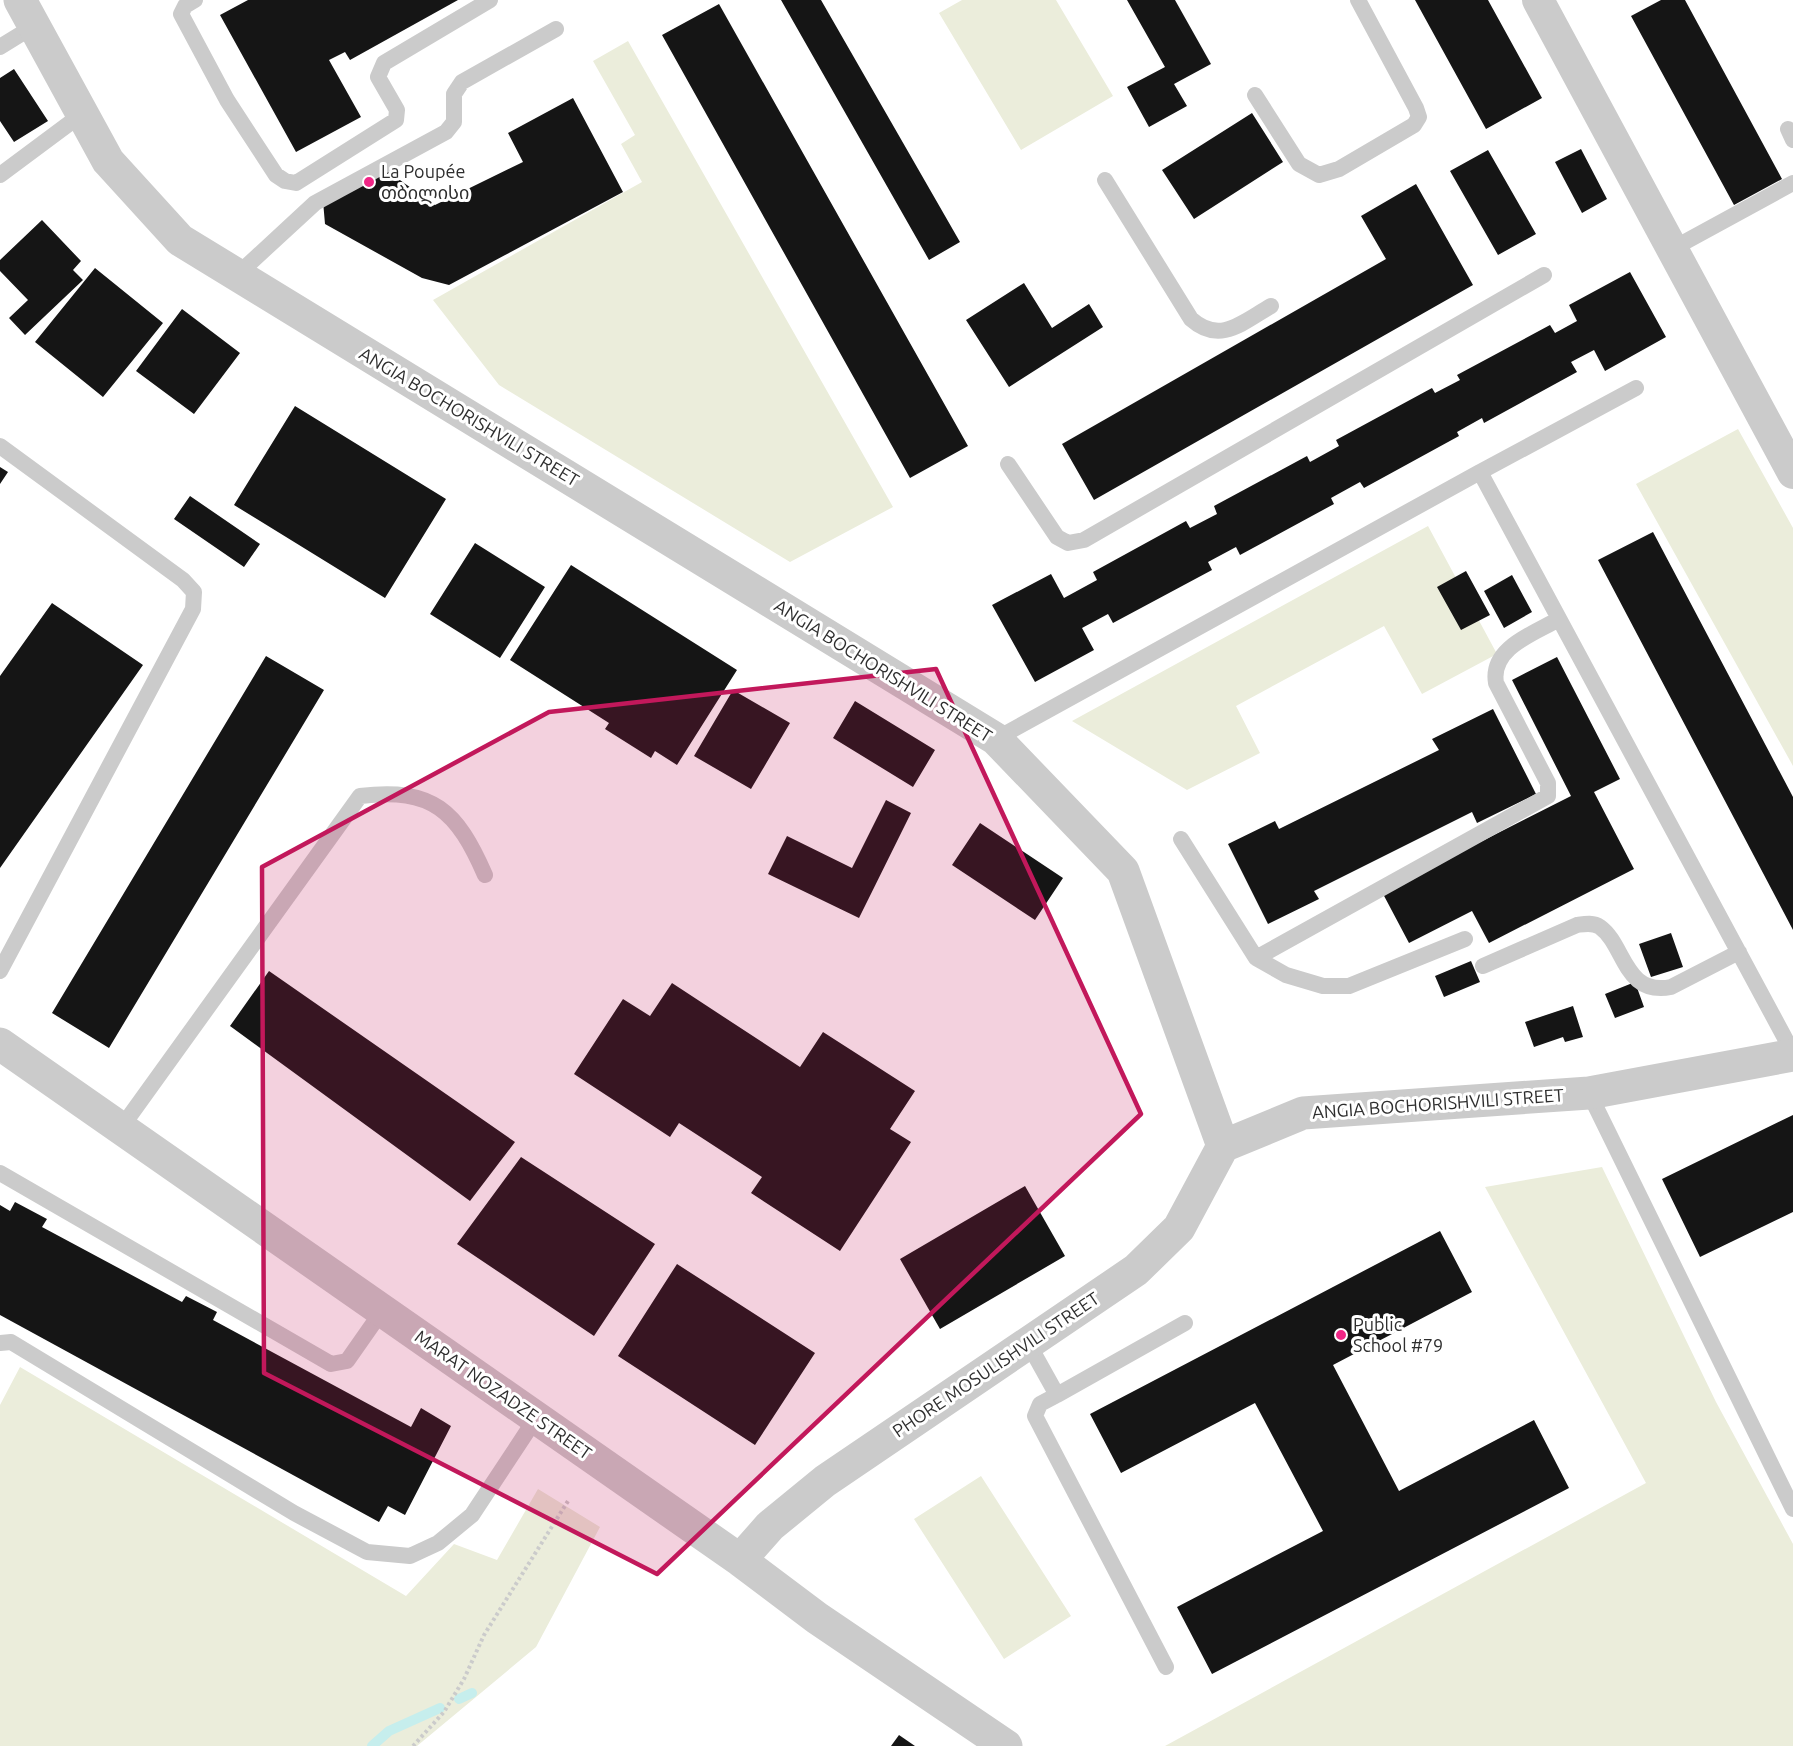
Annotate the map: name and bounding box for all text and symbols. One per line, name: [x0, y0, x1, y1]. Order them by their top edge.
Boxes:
place label: La Poupée თბილისი: [381, 161, 469, 204]
marker: La Poupée თბილისი: [362, 175, 376, 189]
street label: ANGIA BOCHORISHVILI STREET: [356, 343, 583, 490]
street label: ANGIA BOCHORISHVILI STREET: [771, 595, 996, 746]
street label: ANGIA BOCHORISHVILI STREET: [1311, 1084, 1565, 1122]
street label: PHORE MOSULISHVILI STREET: [888, 1287, 1102, 1441]
place label: Public School #79: [1353, 1314, 1443, 1355]
street label: MARAT NOZADZE STREET: [411, 1326, 596, 1463]
marker: Public School #79: [1334, 1328, 1348, 1342]

